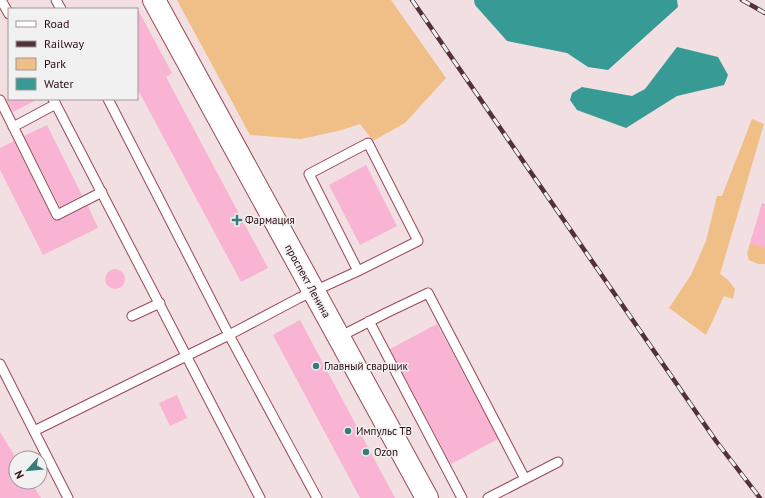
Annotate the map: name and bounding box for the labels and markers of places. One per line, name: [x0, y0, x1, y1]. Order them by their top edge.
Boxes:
place label: Фармация: [245, 213, 295, 227]
marker: Фармация: [232, 215, 242, 225]
place label: Главный сварщик: [324, 359, 408, 373]
marker: Главный сварщик: [311, 361, 321, 371]
place label: Импульс ТВ: [356, 424, 412, 438]
marker: Импульс ТВ: [343, 426, 353, 436]
place label: Ozon: [374, 445, 398, 459]
marker: Ozon: [361, 447, 371, 457]

